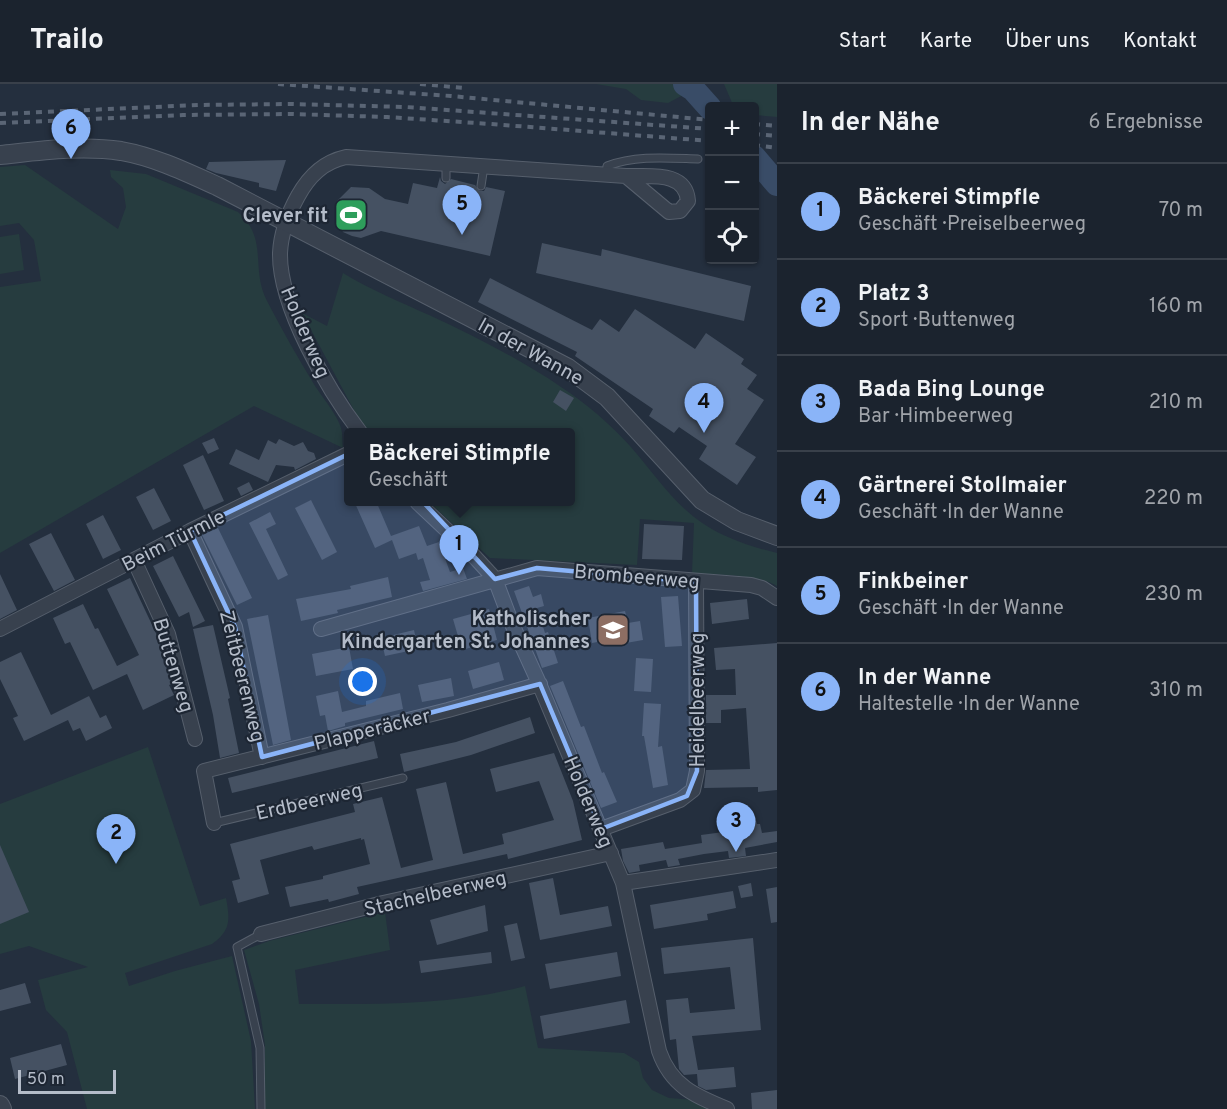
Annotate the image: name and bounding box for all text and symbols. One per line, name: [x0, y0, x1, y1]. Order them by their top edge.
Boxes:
text: Trailo: [30, 23, 104, 59]
text: Start: [839, 28, 887, 55]
text: Karte: [920, 28, 972, 55]
text: Über uns: [1005, 28, 1090, 55]
text: Kontakt: [1123, 28, 1197, 55]
map controls: [705, 102, 759, 264]
button: +: [705, 102, 759, 156]
text: In der Nähe: [801, 107, 940, 140]
pin: 6: [52, 110, 90, 159]
text: 6 Ergebnisse: [1088, 110, 1203, 136]
button: −: [705, 156, 759, 210]
text: Bäckerei Stimpfle: [858, 185, 1040, 212]
pin: 5: [442, 186, 482, 235]
sports icon: Clever fit: [333, 197, 369, 233]
text: 1: [817, 198, 825, 224]
text: 70 m: [1159, 198, 1203, 224]
place label: Clever fit: [242, 204, 328, 230]
button: locate: [705, 210, 759, 264]
text: Geschäft · Preiselbeerweg: [858, 212, 1086, 238]
text: Platz 3: [858, 281, 929, 308]
street label: Holderweg: [273, 283, 335, 382]
text: 2: [814, 294, 827, 320]
text: 160 m: [1149, 294, 1203, 320]
text: Sport · Buttenweg: [858, 308, 1015, 334]
street label: In der Wanne: [473, 313, 587, 392]
text: Bada Bing Lounge: [858, 377, 1045, 404]
pin: 4: [684, 384, 724, 433]
text: 3: [815, 390, 827, 416]
text: 210 m: [1149, 390, 1203, 416]
text: Bar · Himbeerweg: [858, 404, 1013, 430]
popup: [344, 428, 575, 506]
text: Bäckerei Stimpfle: [368, 441, 551, 468]
text: Geschäft: [368, 468, 448, 494]
text: Gärtnerei Stollmaier: [858, 473, 1067, 500]
text: 4: [814, 486, 827, 512]
text: 220 m: [1144, 486, 1203, 512]
text: Geschäft · In der Wanne: [858, 500, 1064, 526]
street label: Beim Türmle: [118, 505, 230, 579]
pin: 1: [440, 526, 478, 575]
street label: Brombeerweg: [573, 560, 701, 596]
text: Finkbeiner: [858, 569, 968, 596]
text: 5: [814, 582, 827, 608]
text: 230 m: [1144, 582, 1203, 608]
text: Geschäft · In der Wanne: [858, 596, 1064, 622]
place label: Katholischer Kindergarten St. Johannes: [341, 607, 591, 656]
street label: Zeitbeerenweg: [212, 608, 270, 745]
school or university icon: Katholischer Kindergarten St. Johannes: [595, 612, 631, 648]
street label: Buttenweg: [145, 615, 199, 716]
street label: Heidelbeerweg: [686, 632, 712, 768]
text: In der Wanne: [858, 665, 991, 692]
your location: [348, 667, 377, 696]
text: 6: [814, 678, 827, 704]
text: 310 m: [1149, 678, 1203, 704]
text: Haltestelle · In der Wanne: [858, 692, 1080, 718]
street label: Plapperäcker: [312, 704, 434, 758]
street label: Holderweg: [556, 753, 618, 852]
street label: Erdbeerweg: [254, 778, 365, 828]
pin: 3: [716, 802, 756, 852]
pin: 2: [96, 814, 136, 864]
street label: Stachelbeerweg: [362, 866, 509, 924]
scale bar: [18, 1067, 116, 1094]
text: 50 m: [27, 1070, 65, 1090]

